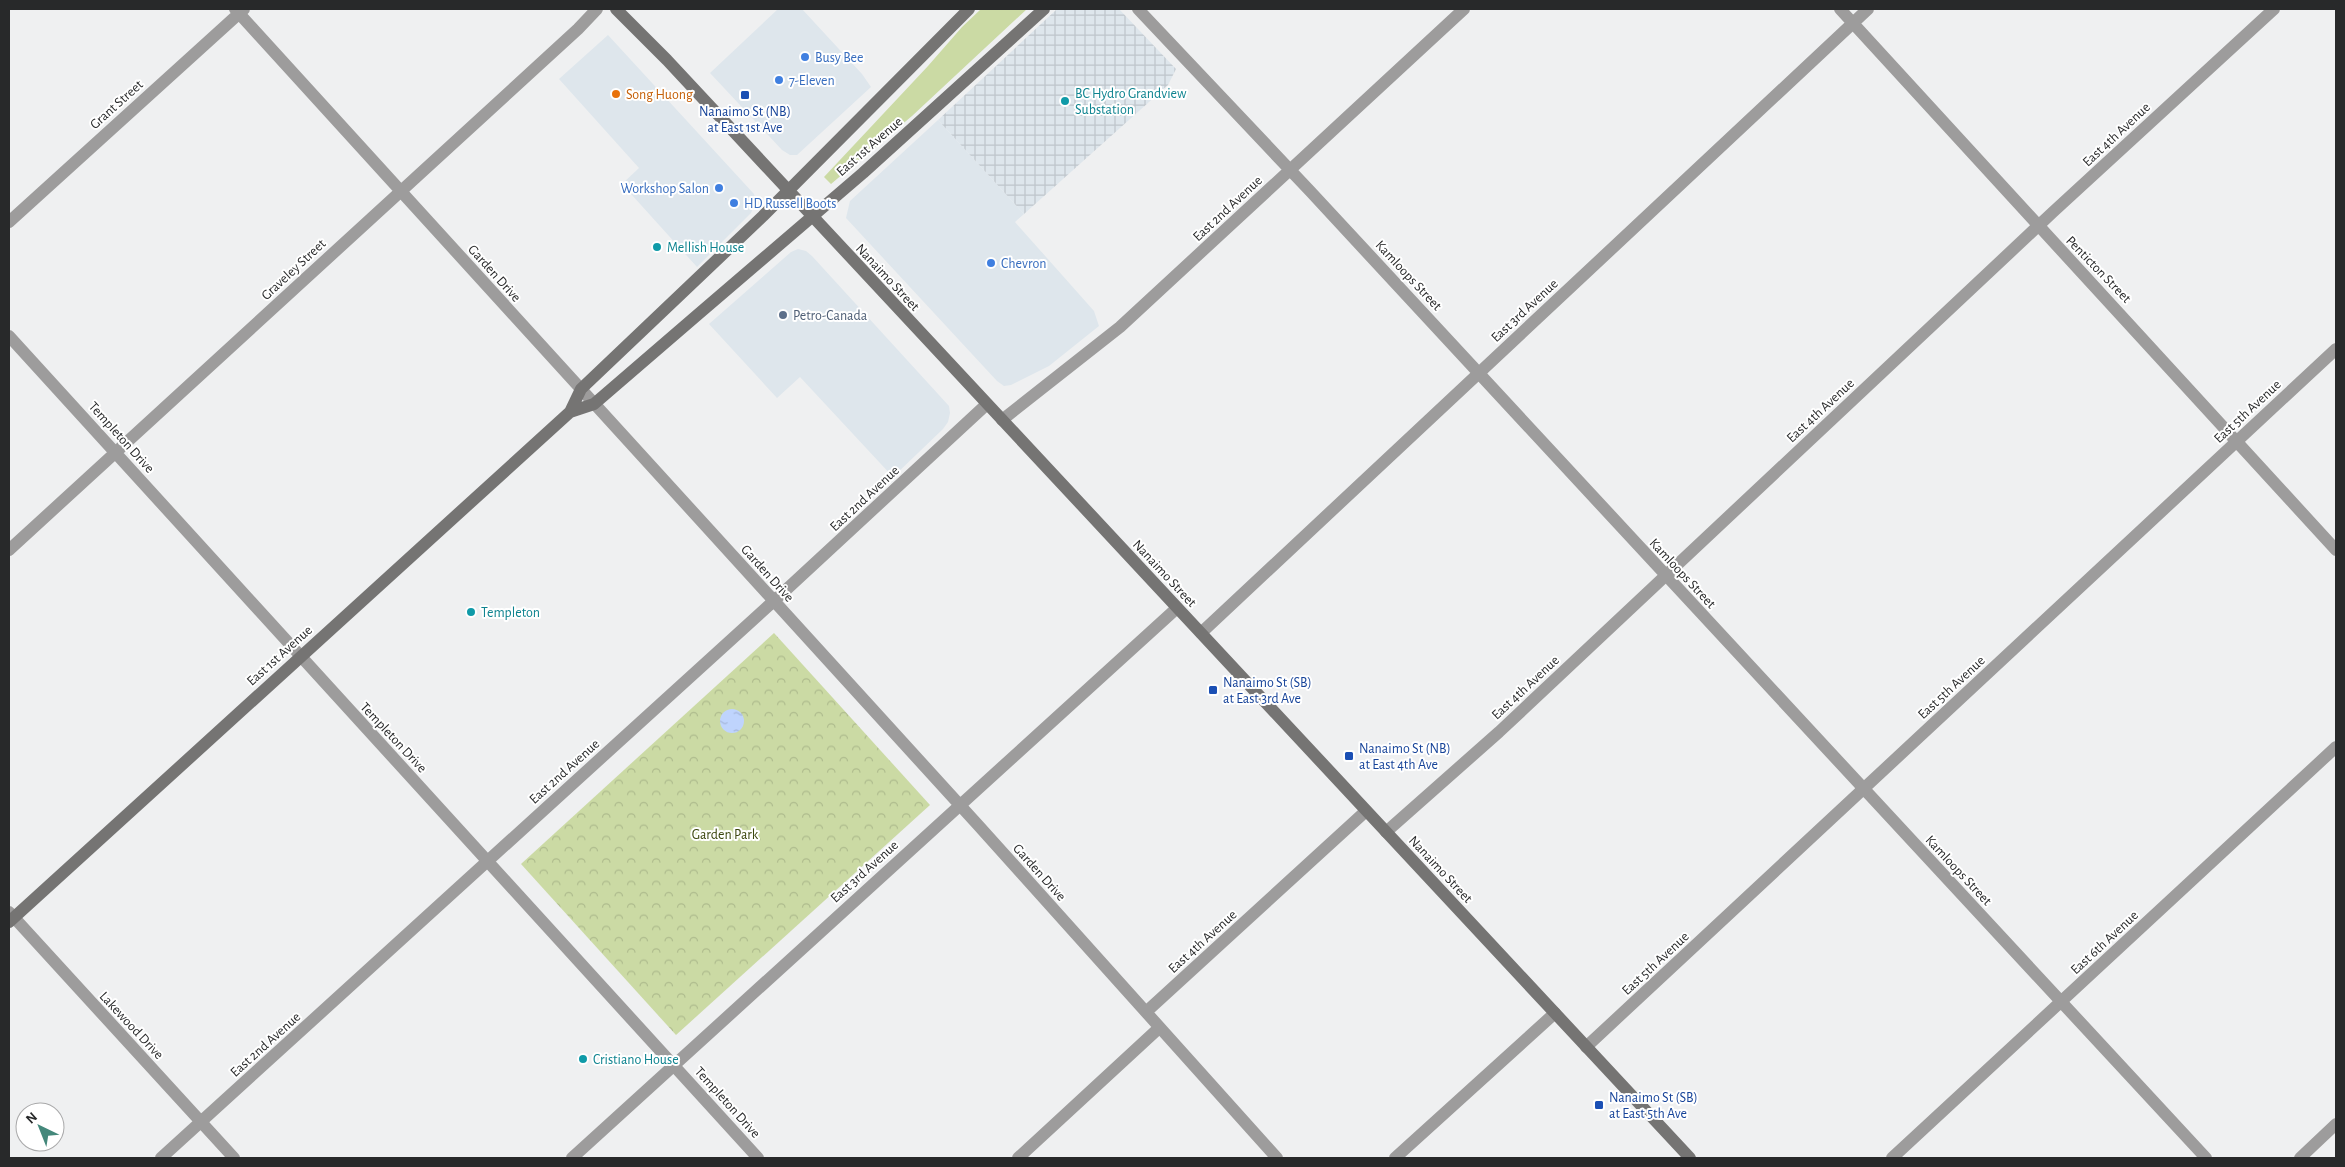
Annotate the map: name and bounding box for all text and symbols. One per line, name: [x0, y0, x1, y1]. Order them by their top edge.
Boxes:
marker: Busy Bee: [799, 51, 811, 63]
place label: Busy Bee: [815, 51, 863, 65]
marker: 7-Eleven: [773, 74, 785, 86]
place label: 7-Eleven: [789, 74, 835, 88]
street label: Grant Street: [88, 77, 146, 132]
place label: BC Hydro Grandview Substation: [1075, 87, 1187, 117]
marker: Song Huong: [610, 88, 622, 100]
place label: Song Huong: [626, 88, 693, 102]
marker: Nanaimo St (NB) at East 1st Ave: [739, 89, 751, 101]
marker: BC Hydro Grandview Substation: [1059, 95, 1071, 107]
street label: East 4th Avenue: [2080, 100, 2153, 169]
place label: Nanaimo St (NB) at East 1st Ave: [699, 105, 791, 135]
street label: East 1st Avenue: [834, 114, 905, 179]
street label: East 2nd Avenue: [1190, 173, 1265, 244]
place label: Workshop Salon: [620, 182, 709, 196]
marker: Workshop Salon: [713, 182, 725, 194]
marker: HD Russell Boots: [728, 197, 740, 209]
place label: HD Russell Boots: [744, 197, 836, 211]
street label: Penticton Street: [2063, 234, 2134, 306]
street label: Graveley Street: [259, 236, 329, 303]
street label: Kamloops Street: [1373, 238, 1444, 314]
marker: Mellish House: [651, 241, 663, 253]
place label: Mellish House: [667, 241, 744, 255]
street label: Nanaimo Street: [853, 241, 922, 314]
street label: Garden Drive: [465, 242, 523, 305]
marker: Chevron: [985, 257, 997, 269]
place label: Chevron: [1001, 257, 1046, 271]
street label: East 3rd Avenue: [1489, 276, 1561, 345]
marker: Petro-Canada: [777, 309, 789, 321]
place label: Petro-Canada: [793, 309, 868, 323]
street label: East 4th Avenue: [1784, 376, 1857, 445]
street label: East 5th Avenue: [2212, 377, 2284, 446]
street label: Templeton Drive: [86, 399, 157, 476]
street label: East 2nd Avenue: [827, 463, 902, 534]
street label: Kamloops Street: [1647, 536, 1718, 612]
street label: Nanaimo Street: [1130, 537, 1199, 610]
street label: Garden Drive: [738, 542, 796, 605]
marker: Templeton: [465, 606, 477, 618]
place label: Templeton: [481, 606, 540, 620]
street label: East 1st Avenue: [244, 623, 315, 689]
street label: East 4th Avenue: [1489, 653, 1562, 722]
street label: East 5th Avenue: [1916, 653, 1988, 722]
place label: Nanaimo St (SB) at East 3rd Ave: [1223, 676, 1312, 706]
marker: Nanaimo St (SB) at East 3rd Ave: [1207, 684, 1219, 696]
street label: Templeton Drive: [357, 700, 429, 775]
street label: East 2nd Avenue: [527, 737, 602, 807]
place label: Nanaimo St (NB) at East 4th Ave: [1359, 742, 1451, 772]
marker: Nanaimo St (NB) at East 4th Ave: [1343, 750, 1355, 762]
park label: Garden Park: [692, 828, 759, 842]
street label: Nanaimo Street: [1406, 833, 1475, 906]
street label: Kamloops Street: [1923, 833, 1994, 909]
street label: East 3rd Avenue: [828, 838, 901, 906]
street label: Garden Drive: [1010, 841, 1068, 904]
street label: East 4th Avenue: [1166, 908, 1239, 976]
street label: East 6th Avenue: [2068, 908, 2141, 977]
street label: East 5th Avenue: [1620, 929, 1692, 998]
street label: Lakewood Drive: [97, 989, 166, 1062]
street label: East 2nd Avenue: [228, 1010, 303, 1080]
marker: Cristiano House: [577, 1053, 589, 1065]
place label: Cristiano House: [593, 1053, 679, 1067]
street label: Templeton Drive: [692, 1064, 763, 1141]
place label: Nanaimo St (SB) at East 5th Ave: [1609, 1091, 1698, 1121]
marker: Nanaimo St (SB) at East 5th Ave: [1593, 1099, 1605, 1111]
north arrow: [15, 1102, 65, 1152]
text: N: [23, 1110, 40, 1127]

